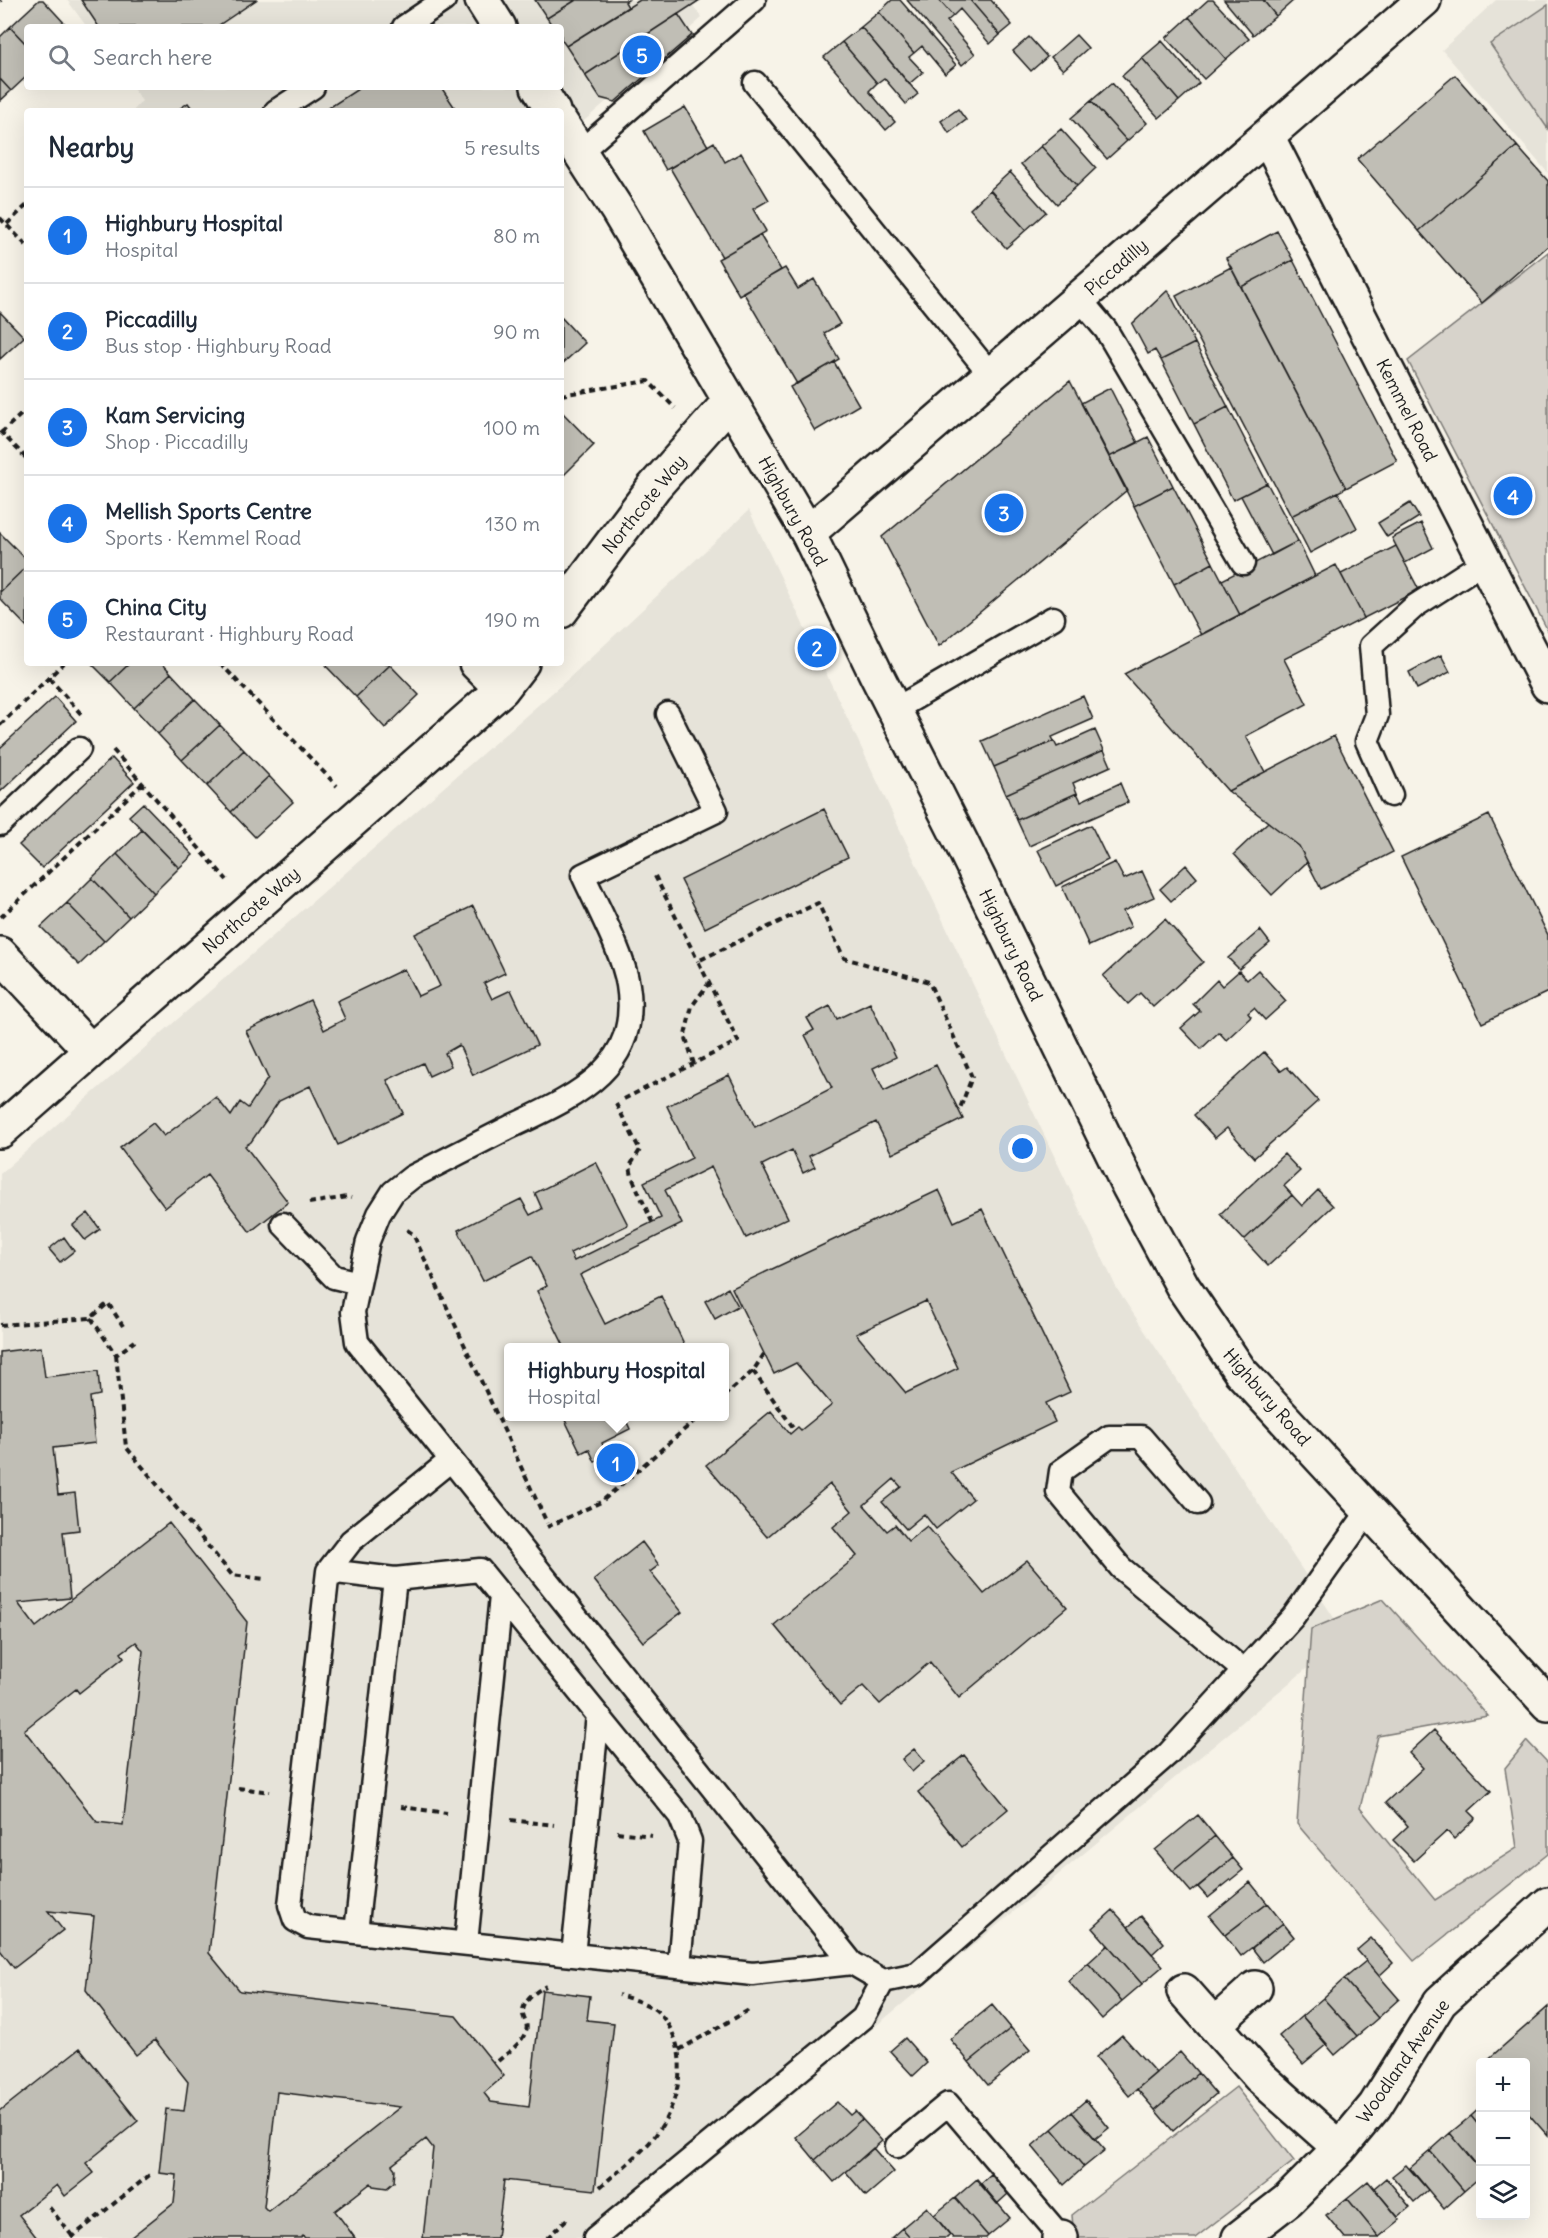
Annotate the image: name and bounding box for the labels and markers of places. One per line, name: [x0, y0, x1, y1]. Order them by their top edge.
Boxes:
pin: 5: [622, 32, 662, 78]
pin: 4: [1494, 474, 1532, 518]
pin: 3: [984, 490, 1024, 536]
pin: 2: [798, 626, 836, 670]
pin: 1: [596, 1440, 636, 1486]

